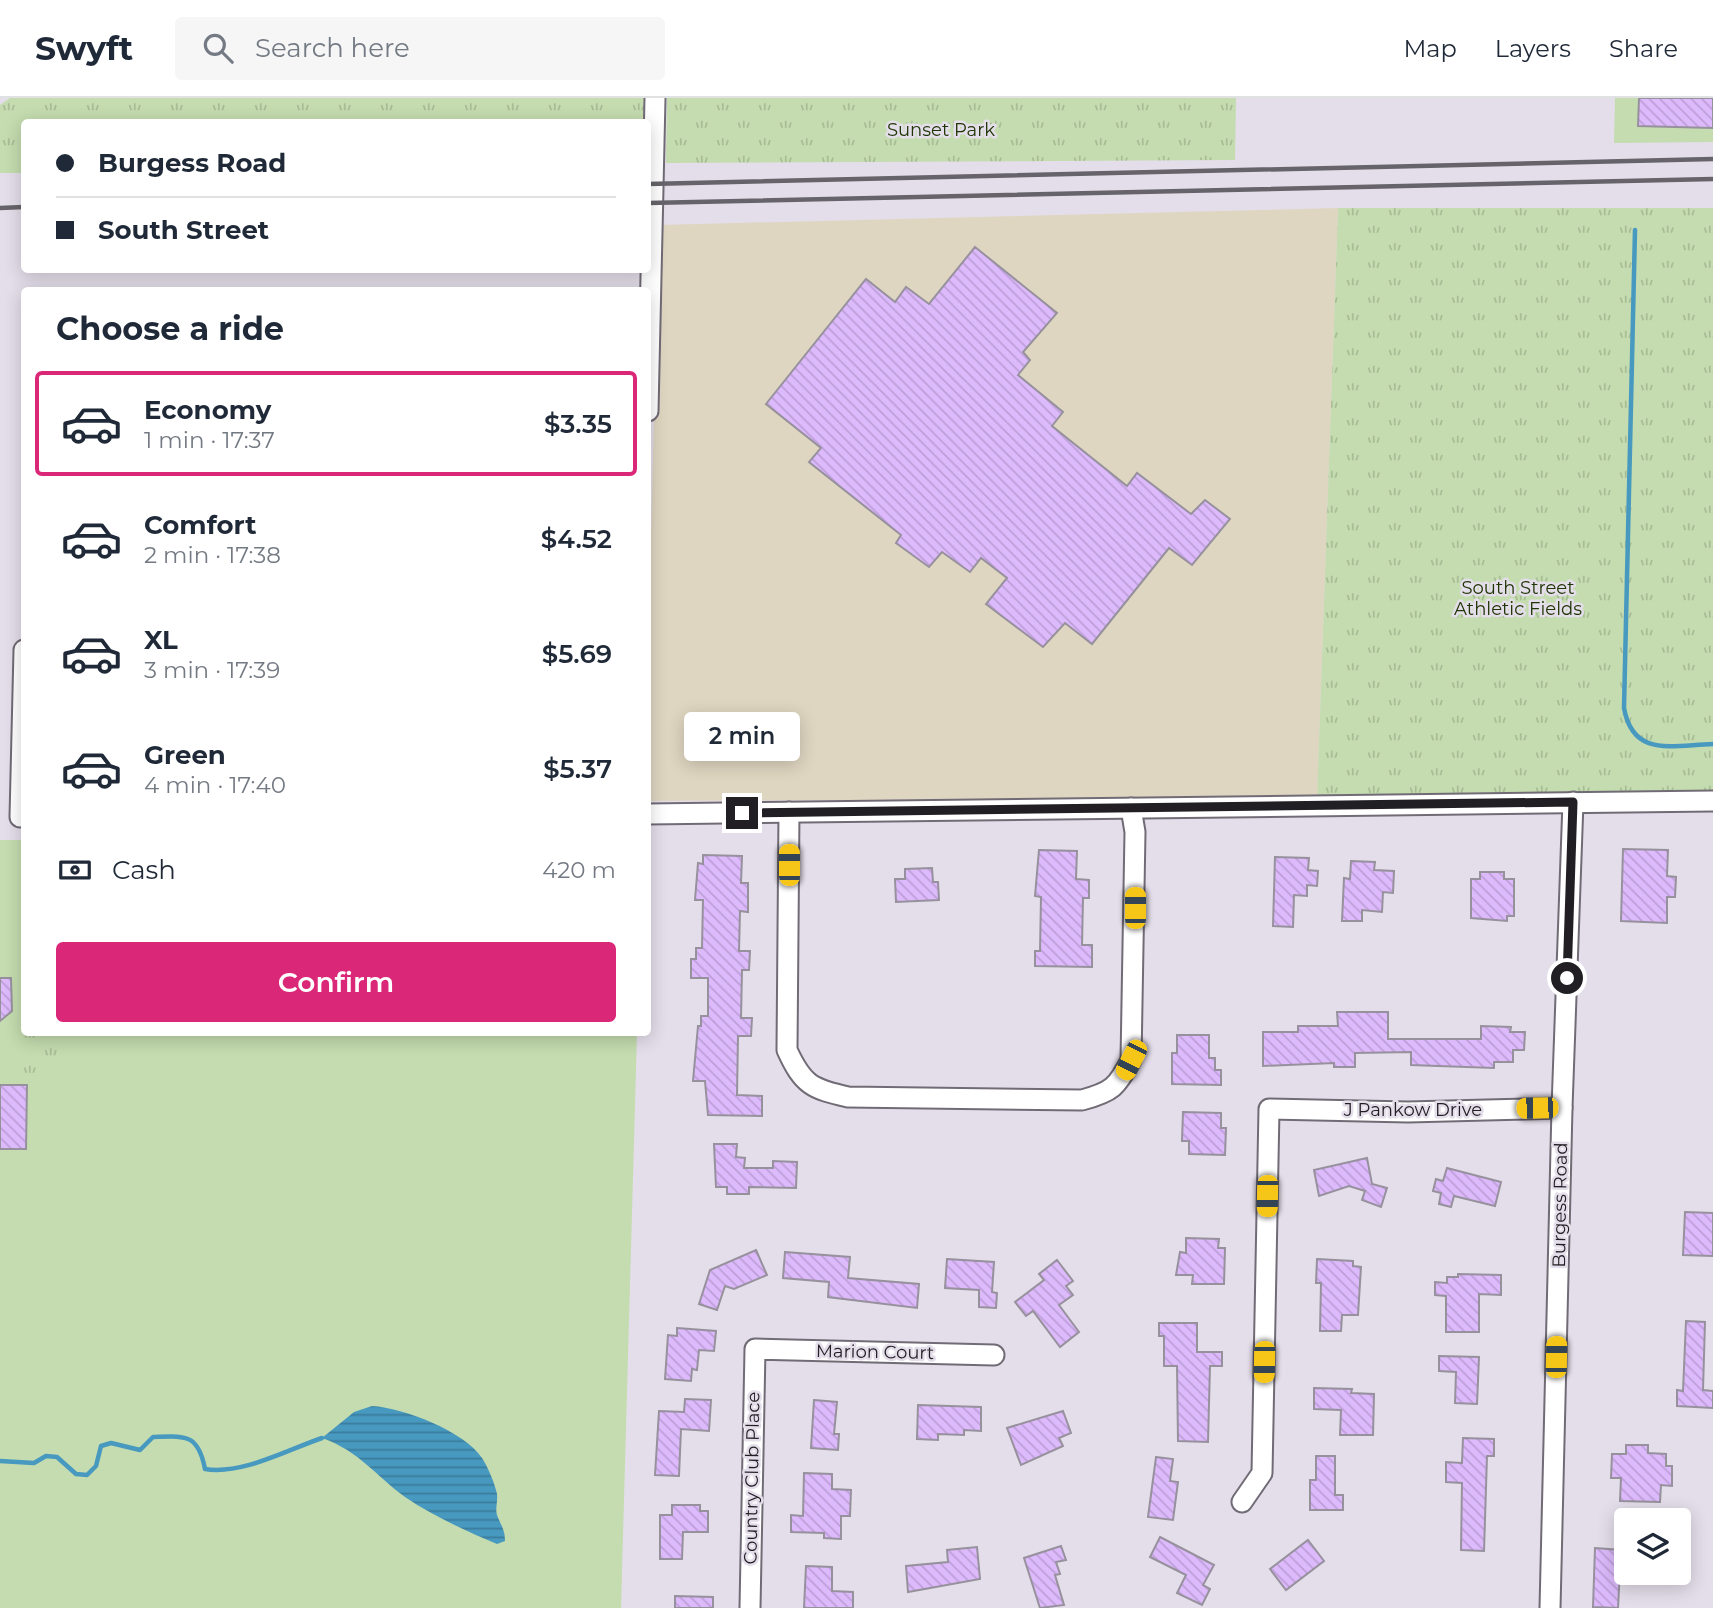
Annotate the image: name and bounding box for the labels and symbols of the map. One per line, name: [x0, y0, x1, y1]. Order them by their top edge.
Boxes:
park label: Sunset Park: [887, 119, 995, 141]
park label: South Street Athletic Fields: [1454, 577, 1582, 620]
callout: 2 min: [684, 712, 800, 760]
route end: [726, 797, 758, 829]
car: [779, 844, 800, 886]
car: [1125, 887, 1146, 929]
route start: [1551, 962, 1583, 994]
car: [1113, 1037, 1150, 1083]
car: [1516, 1097, 1559, 1119]
street label: J Pankow Drive: [1343, 1099, 1482, 1121]
street label: Burgess Road: [1548, 1142, 1572, 1268]
car: [1257, 1175, 1278, 1217]
car: [1546, 1336, 1567, 1378]
street label: Marion Court: [816, 1340, 934, 1364]
car: [1254, 1341, 1275, 1383]
street label: Country Club Place: [739, 1391, 765, 1564]

